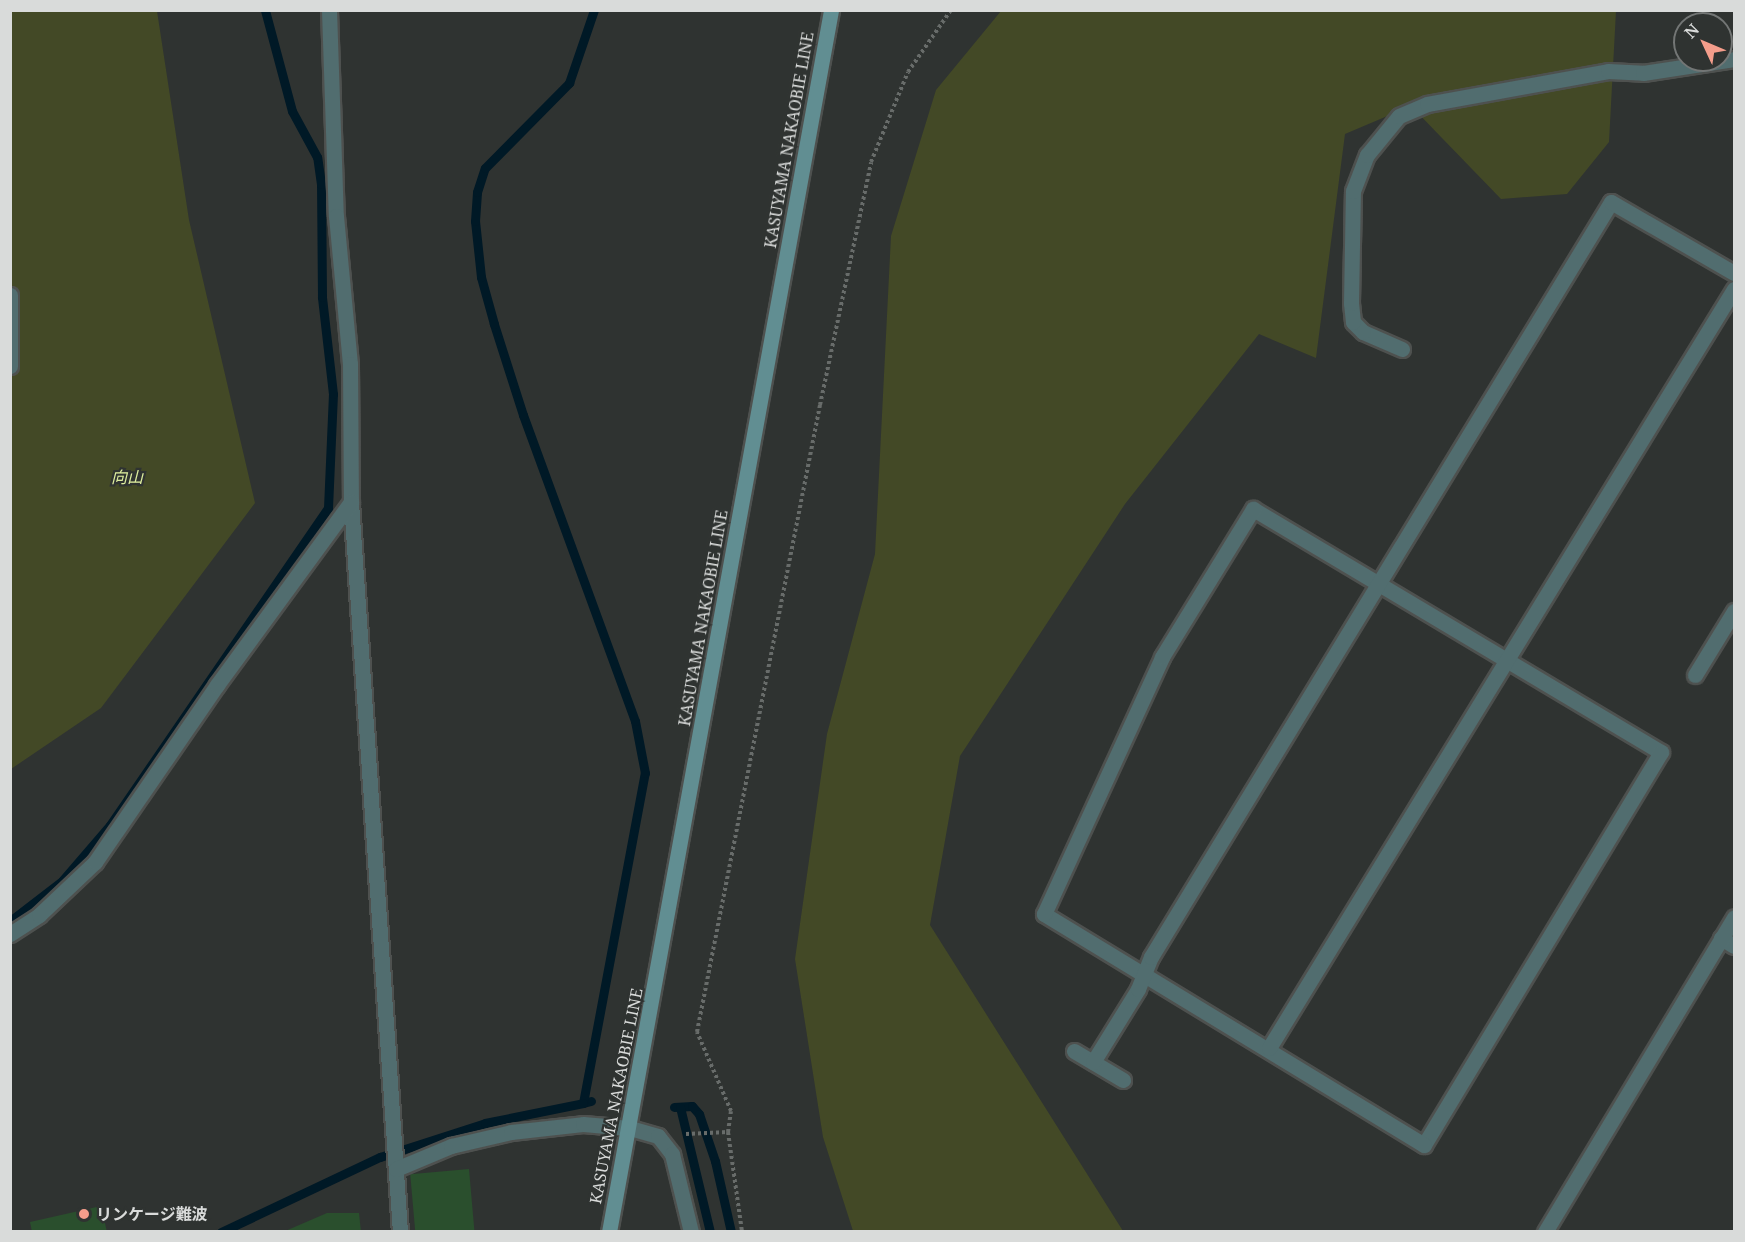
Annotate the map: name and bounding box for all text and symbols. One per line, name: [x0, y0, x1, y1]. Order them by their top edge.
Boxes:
north arrow: [1673, 12, 1733, 72]
text: N: [1679, 19, 1704, 43]
street label: KASUYAMA NAKAOBIE LINE: [761, 30, 817, 250]
park label: 向山: [111, 467, 143, 487]
street label: KASUYAMA NAKAOBIE LINE: [675, 508, 731, 728]
street label: KASUYAMA NAKAOBIE LINE: [586, 987, 646, 1205]
place label: リンケージ難波: [96, 1204, 208, 1224]
marker: リンケージ難波: [77, 1207, 91, 1221]

